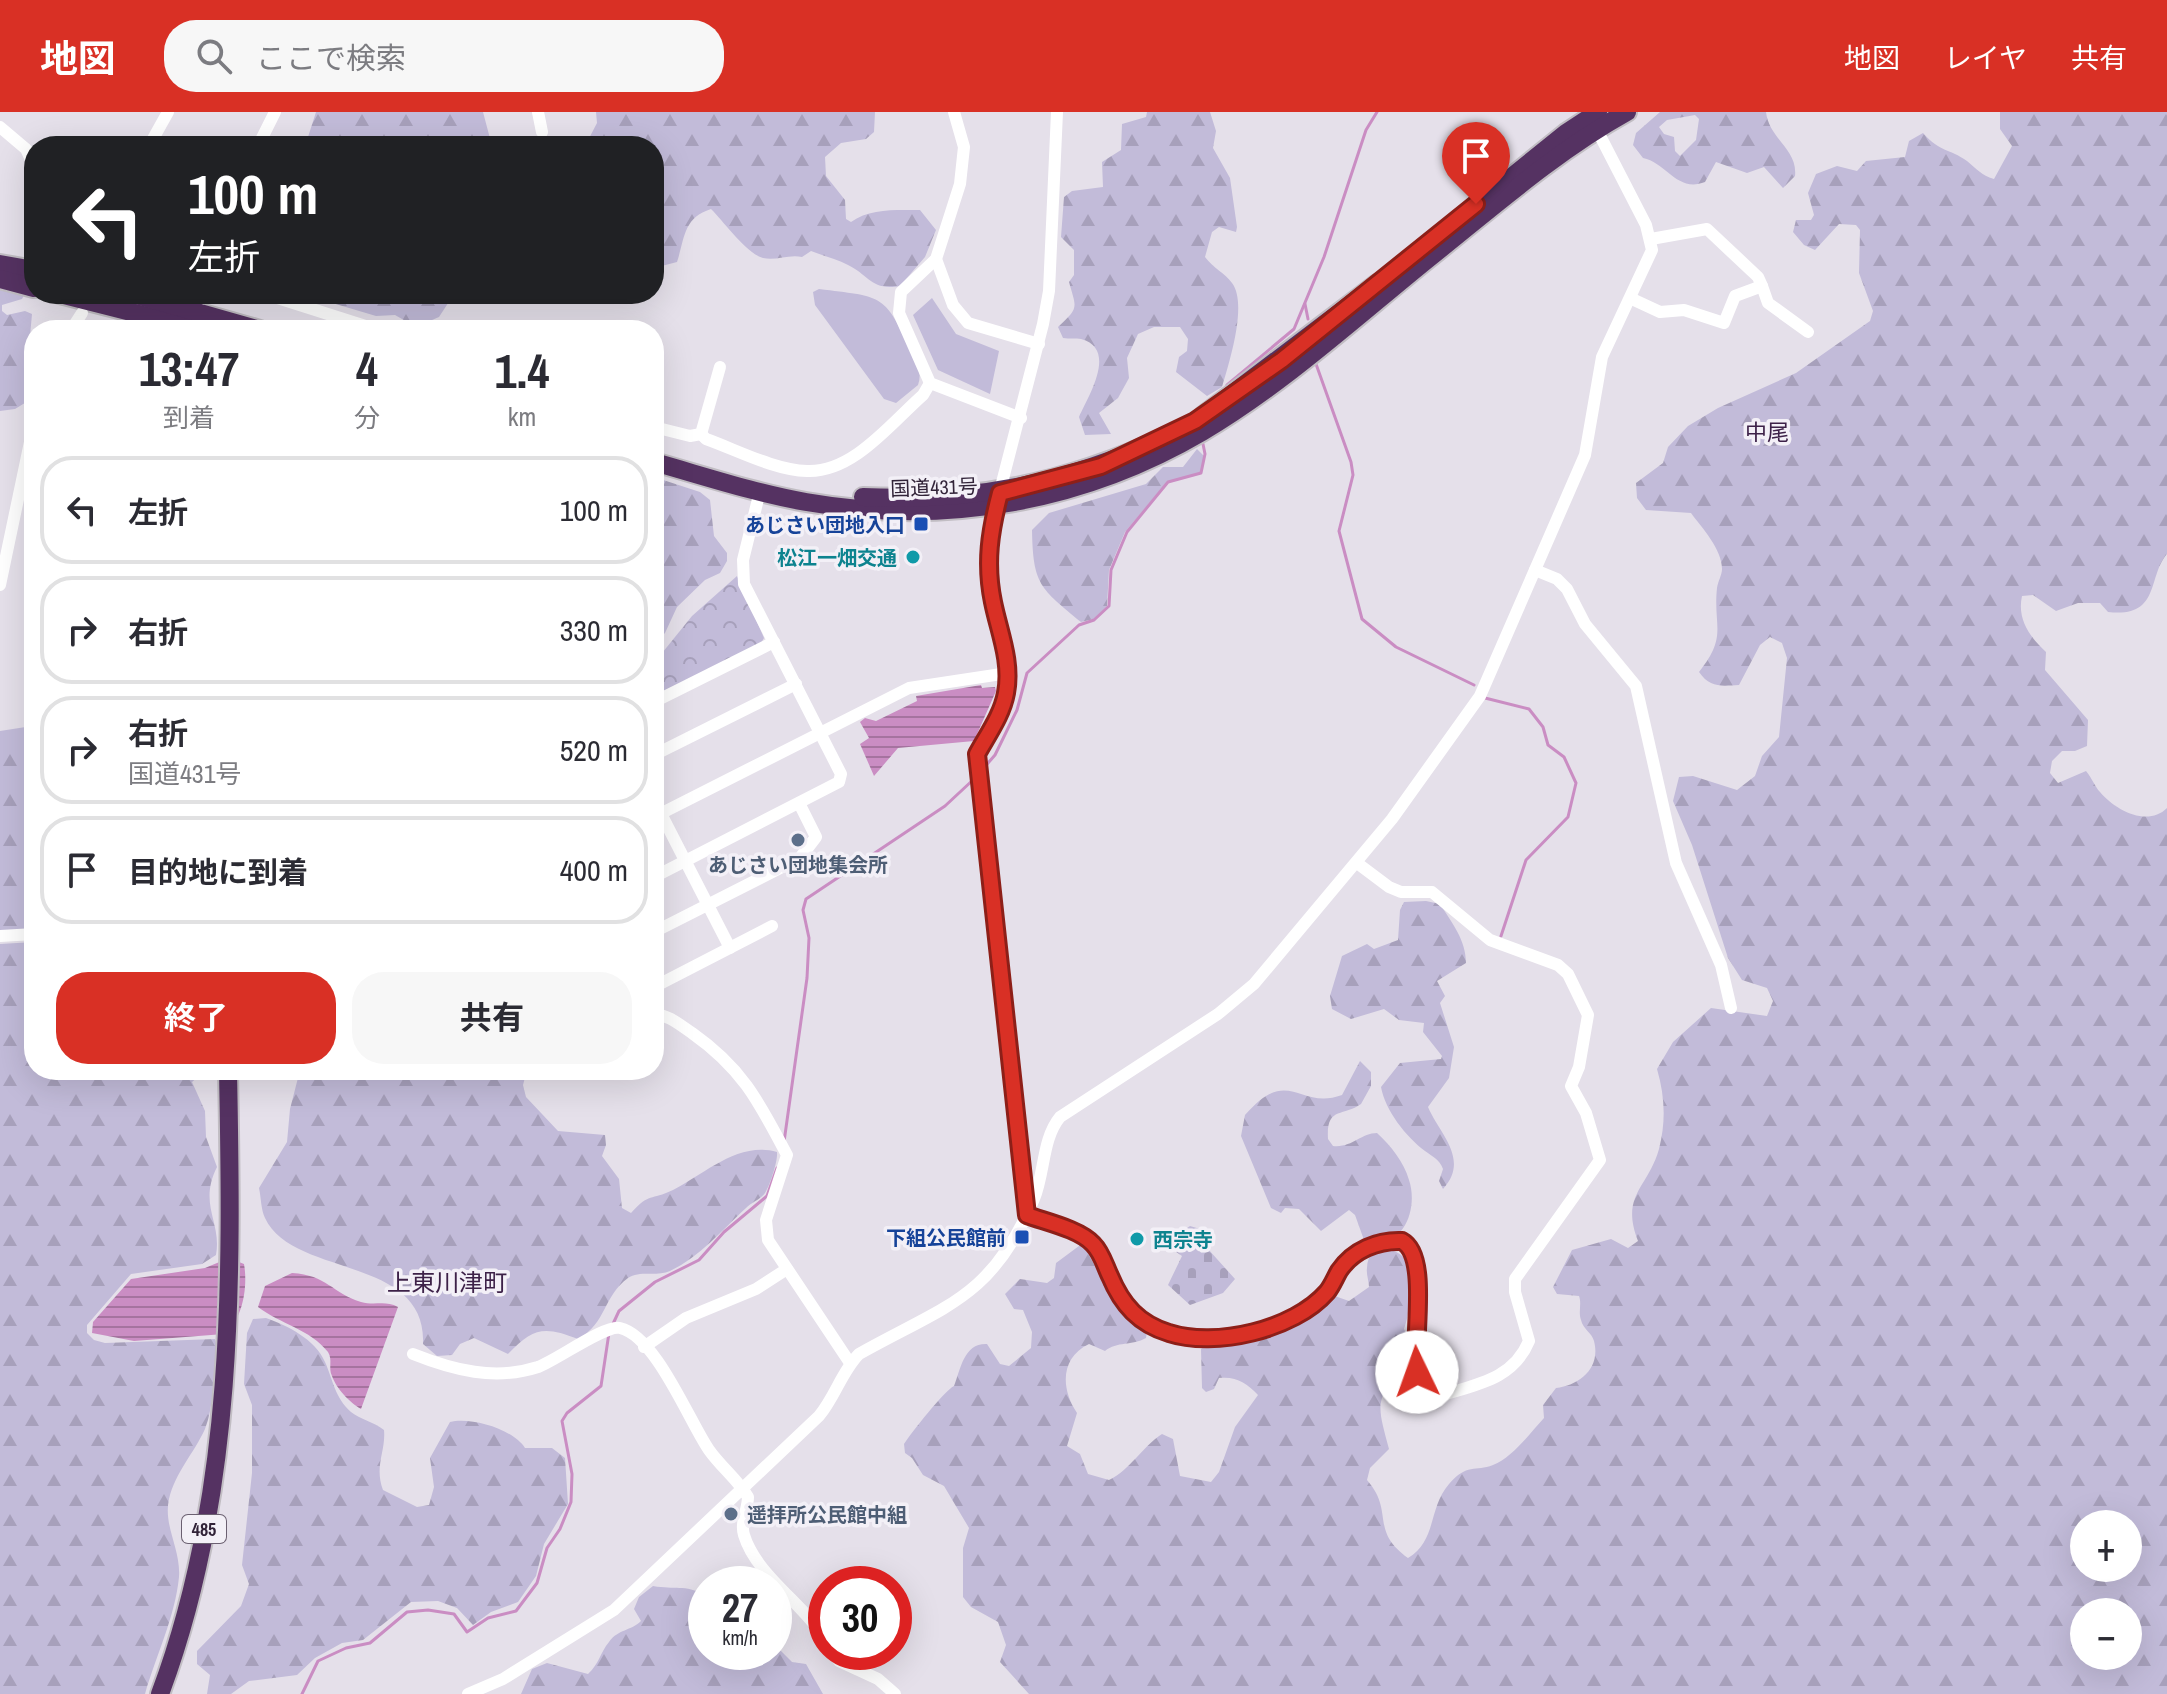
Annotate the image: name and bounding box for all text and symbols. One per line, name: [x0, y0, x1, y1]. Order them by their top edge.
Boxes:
search box: [164, 20, 724, 92]
text: 地図: [40, 33, 116, 84]
icon: search: [192, 34, 236, 78]
text: ここで検索: [256, 38, 406, 78]
text: 地図: [1844, 39, 1900, 77]
text: レイヤ: [1944, 39, 2027, 77]
text: 共有: [2071, 39, 2127, 77]
pin: [1442, 122, 1510, 204]
icon: arrive: [1454, 134, 1498, 178]
text: 100 m: [188, 156, 318, 231]
icon: left: [56, 168, 160, 272]
text: 左折: [188, 233, 260, 281]
text: 13:47: [139, 336, 239, 401]
text: 4: [356, 336, 378, 401]
text: 1.4: [495, 338, 549, 403]
text: km: [508, 399, 536, 434]
text: 到着: [163, 400, 215, 435]
text: 分: [354, 400, 380, 435]
district label: 中尾: [1745, 417, 1789, 447]
street label: 国道431号: [890, 472, 978, 502]
icon: left: [60, 488, 104, 532]
text: 100 m: [560, 490, 628, 530]
text: 左折: [128, 492, 188, 532]
place label: あじさい団地入口: [745, 511, 905, 538]
marker: あじさい団地入口: [912, 515, 930, 533]
place label: 松江一畑交通: [777, 544, 897, 571]
marker: 松江一畑交通: [904, 548, 922, 566]
icon: right: [60, 608, 104, 652]
text: 330 m: [560, 610, 628, 650]
text: 右折: [128, 612, 188, 652]
text: 右折: [128, 713, 188, 753]
icon: right: [60, 728, 104, 772]
text: 520 m: [560, 730, 628, 770]
text: 国道431号: [128, 756, 242, 791]
marker: あじさい団地集会所: [789, 831, 807, 849]
icon: arrive: [60, 848, 104, 892]
text: 400 m: [560, 850, 628, 890]
place label: あじさい団地集会所: [708, 851, 888, 878]
text: 目的地に到着: [128, 852, 308, 892]
button: 終了: [56, 972, 336, 1064]
button: 共有: [352, 972, 632, 1064]
place label: 下組公民館前: [886, 1224, 1006, 1251]
place label: 西宗寺: [1153, 1226, 1213, 1253]
marker: 下組公民館前: [1013, 1228, 1031, 1246]
marker: 西宗寺: [1128, 1230, 1146, 1248]
district label: 上東川津町: [387, 1266, 507, 1298]
position arrow: [1375, 1330, 1459, 1414]
place label: 遥拝所公民館中組: [747, 1501, 907, 1528]
marker: 遥拝所公民館中組: [722, 1505, 740, 1523]
map controls: [2070, 1510, 2142, 1670]
button: +: [2070, 1510, 2142, 1582]
road number: 485: [182, 1515, 226, 1543]
speed limit sign: 30: [808, 1566, 912, 1670]
text: 27: [722, 1581, 758, 1634]
button: −: [2070, 1598, 2142, 1670]
text: km/h: [722, 1624, 758, 1651]

